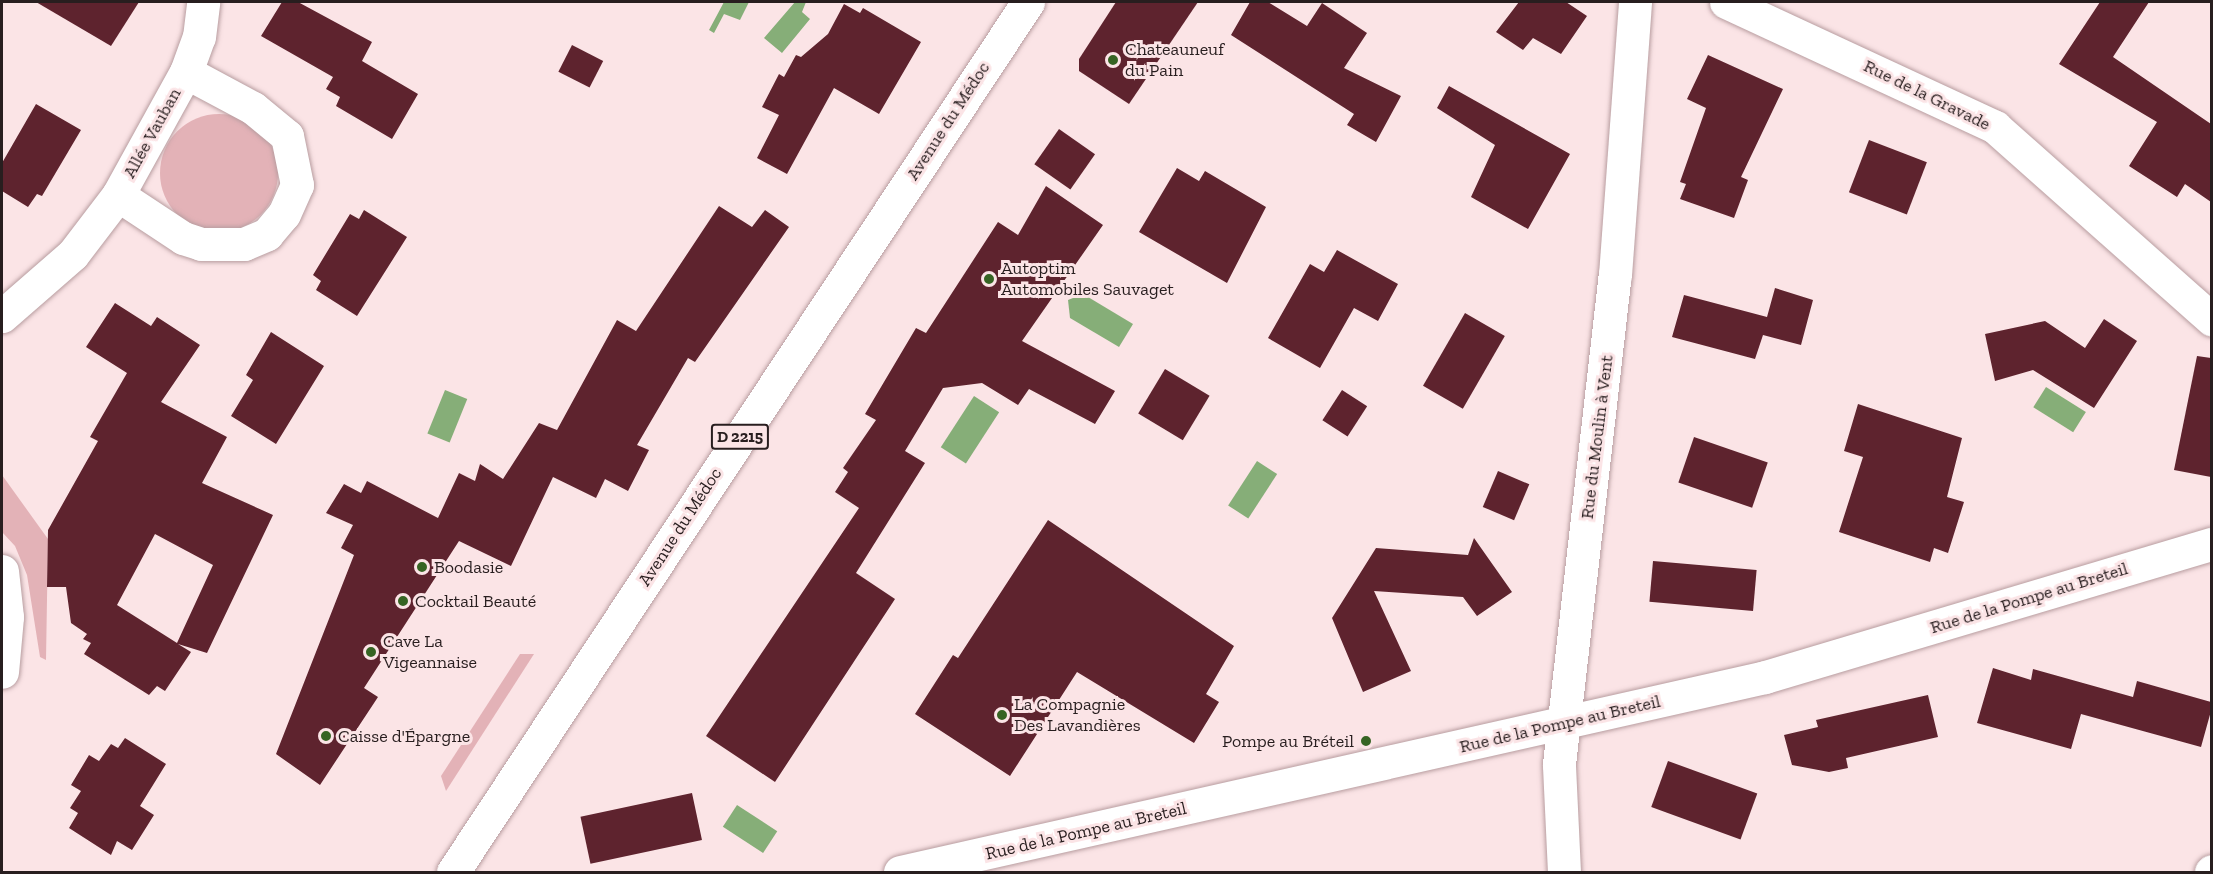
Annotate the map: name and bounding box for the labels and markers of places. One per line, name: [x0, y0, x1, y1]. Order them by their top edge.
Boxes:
place label: Chateauneuf du Pain: [1125, 39, 1224, 82]
marker: Chateauneuf du Pain: [1106, 53, 1120, 67]
place label: Autoptim Automobiles Sauvaget: [1001, 258, 1174, 300]
marker: Autoptim Automobiles Sauvaget: [982, 272, 996, 286]
place label: Boodasie: [434, 556, 503, 578]
marker: Boodasie: [415, 560, 429, 574]
place label: Cocktail Beauté: [415, 590, 536, 612]
marker: Cocktail Beauté: [396, 594, 410, 608]
place label: Cave La Vigeannaise: [383, 631, 477, 674]
marker: Cave La Vigeannaise: [364, 645, 378, 659]
place label: La Compagnie Des Lavandières: [1014, 694, 1141, 736]
marker: La Compagnie Des Lavandières: [995, 708, 1009, 722]
place label: Caisse d'Épargne: [338, 725, 470, 747]
marker: Caisse d'Épargne: [319, 729, 333, 743]
place label: Pompe au Bréteil: [1222, 730, 1354, 752]
marker: Pompe au Bréteil: [1359, 734, 1373, 748]

